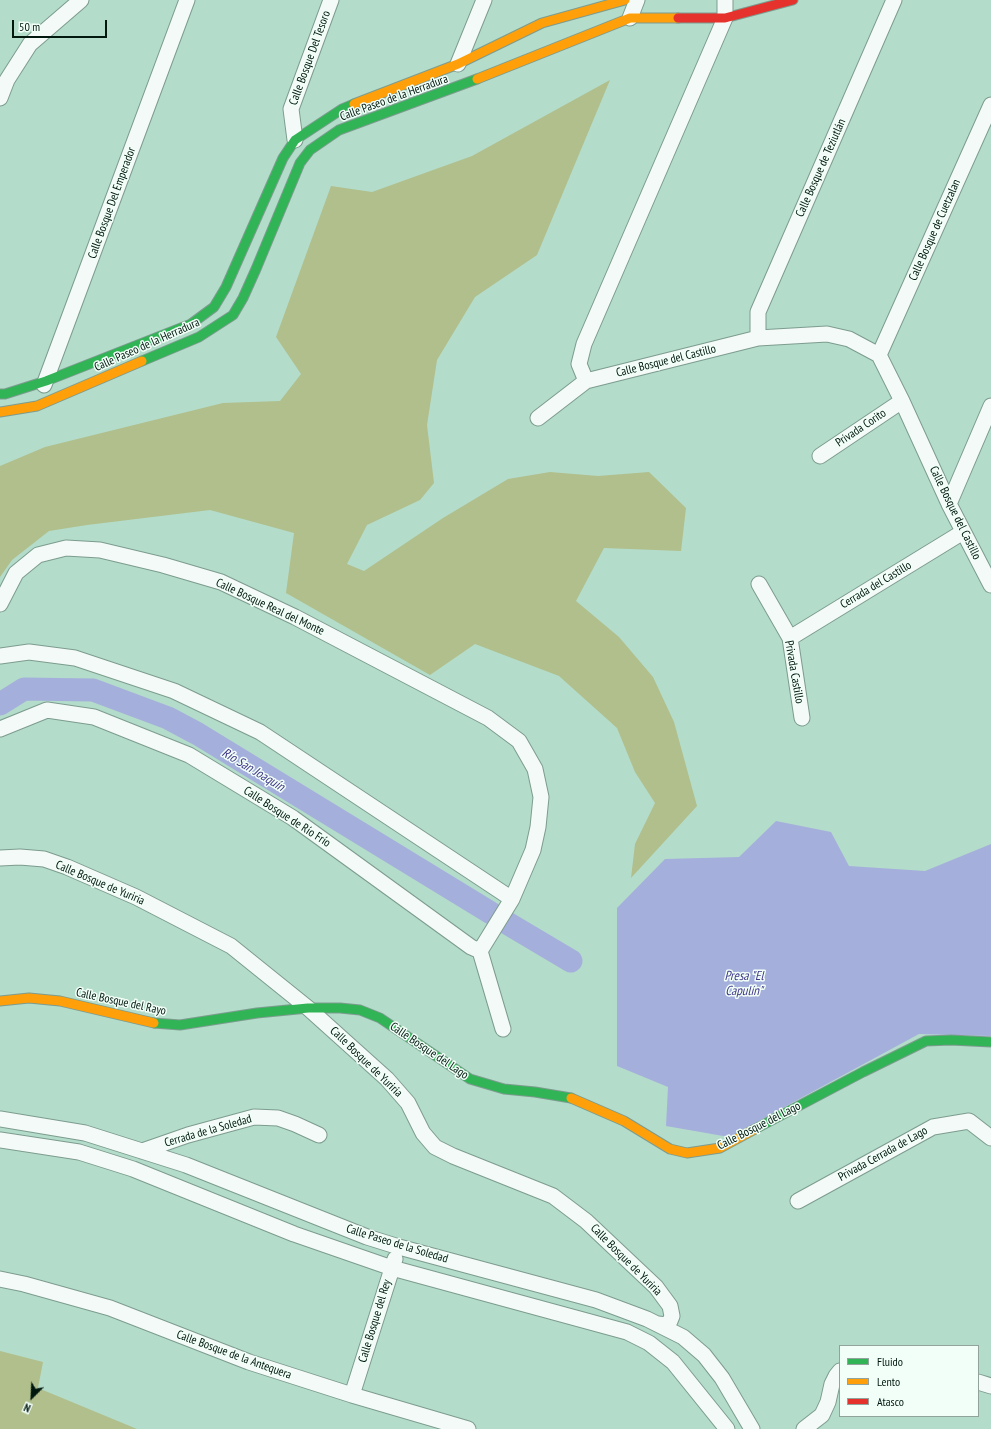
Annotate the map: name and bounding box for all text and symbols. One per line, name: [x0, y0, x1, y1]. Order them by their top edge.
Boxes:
street label: Calle Bosque Del Tesoro: [286, 9, 334, 107]
scale bar: [14, 12, 109, 38]
text: 50 m: [19, 19, 40, 34]
street label: Calle Paseo de la Herradura: [338, 72, 450, 124]
street label: Calle Bosque de Teziutlán: [793, 117, 849, 219]
street label: Calle Bosque Del Emperador: [85, 145, 139, 261]
street label: Calle Bosque de Cuetzalan: [906, 177, 964, 283]
street label: Calle Paseo de la Herradura: [92, 315, 202, 375]
street label: Calle Bosque del Castillo: [615, 342, 717, 380]
street label: Privada Corito: [833, 406, 889, 450]
street label: Calle Bosque del Castillo: [926, 464, 984, 562]
street label: Cerrada del Castillo: [838, 558, 914, 612]
street label: Calle Bosque Real del Monte: [213, 576, 327, 638]
street label: Privada Castillo: [781, 639, 807, 705]
water label: Río San Joaquín: [219, 745, 287, 795]
street label: Calle Bosque de Río Frío: [241, 784, 333, 850]
street label: Calle Bosque de Yuriria: [53, 858, 147, 908]
water label: Presa "El Capulín": [724, 968, 764, 999]
street label: Calle Bosque del Rayo: [75, 985, 167, 1019]
street label: Calle Bosque del Lago: [387, 1019, 471, 1083]
street label: Calle Bosque de Yuriria: [327, 1024, 405, 1100]
street label: Calle Bosque del Lago: [715, 1099, 803, 1153]
street label: Cerrada de la Soledad: [163, 1112, 253, 1150]
street label: Privada Cerrada de Lago: [836, 1124, 930, 1184]
street label: Calle Bosque de Yuriria: [587, 1221, 665, 1299]
street label: Calle Paseo de la Soledad: [344, 1222, 450, 1266]
street label: Calle Bosque del Rey: [356, 1278, 394, 1364]
street label: Calle Bosque de la Antequera: [175, 1327, 293, 1383]
legend: [839, 1345, 979, 1417]
text: Fluido: [877, 1354, 903, 1369]
text: Lento: [877, 1374, 900, 1389]
north arrow: [12, 1377, 52, 1417]
text: Atasco: [877, 1394, 904, 1409]
text: N: [22, 1400, 33, 1416]

